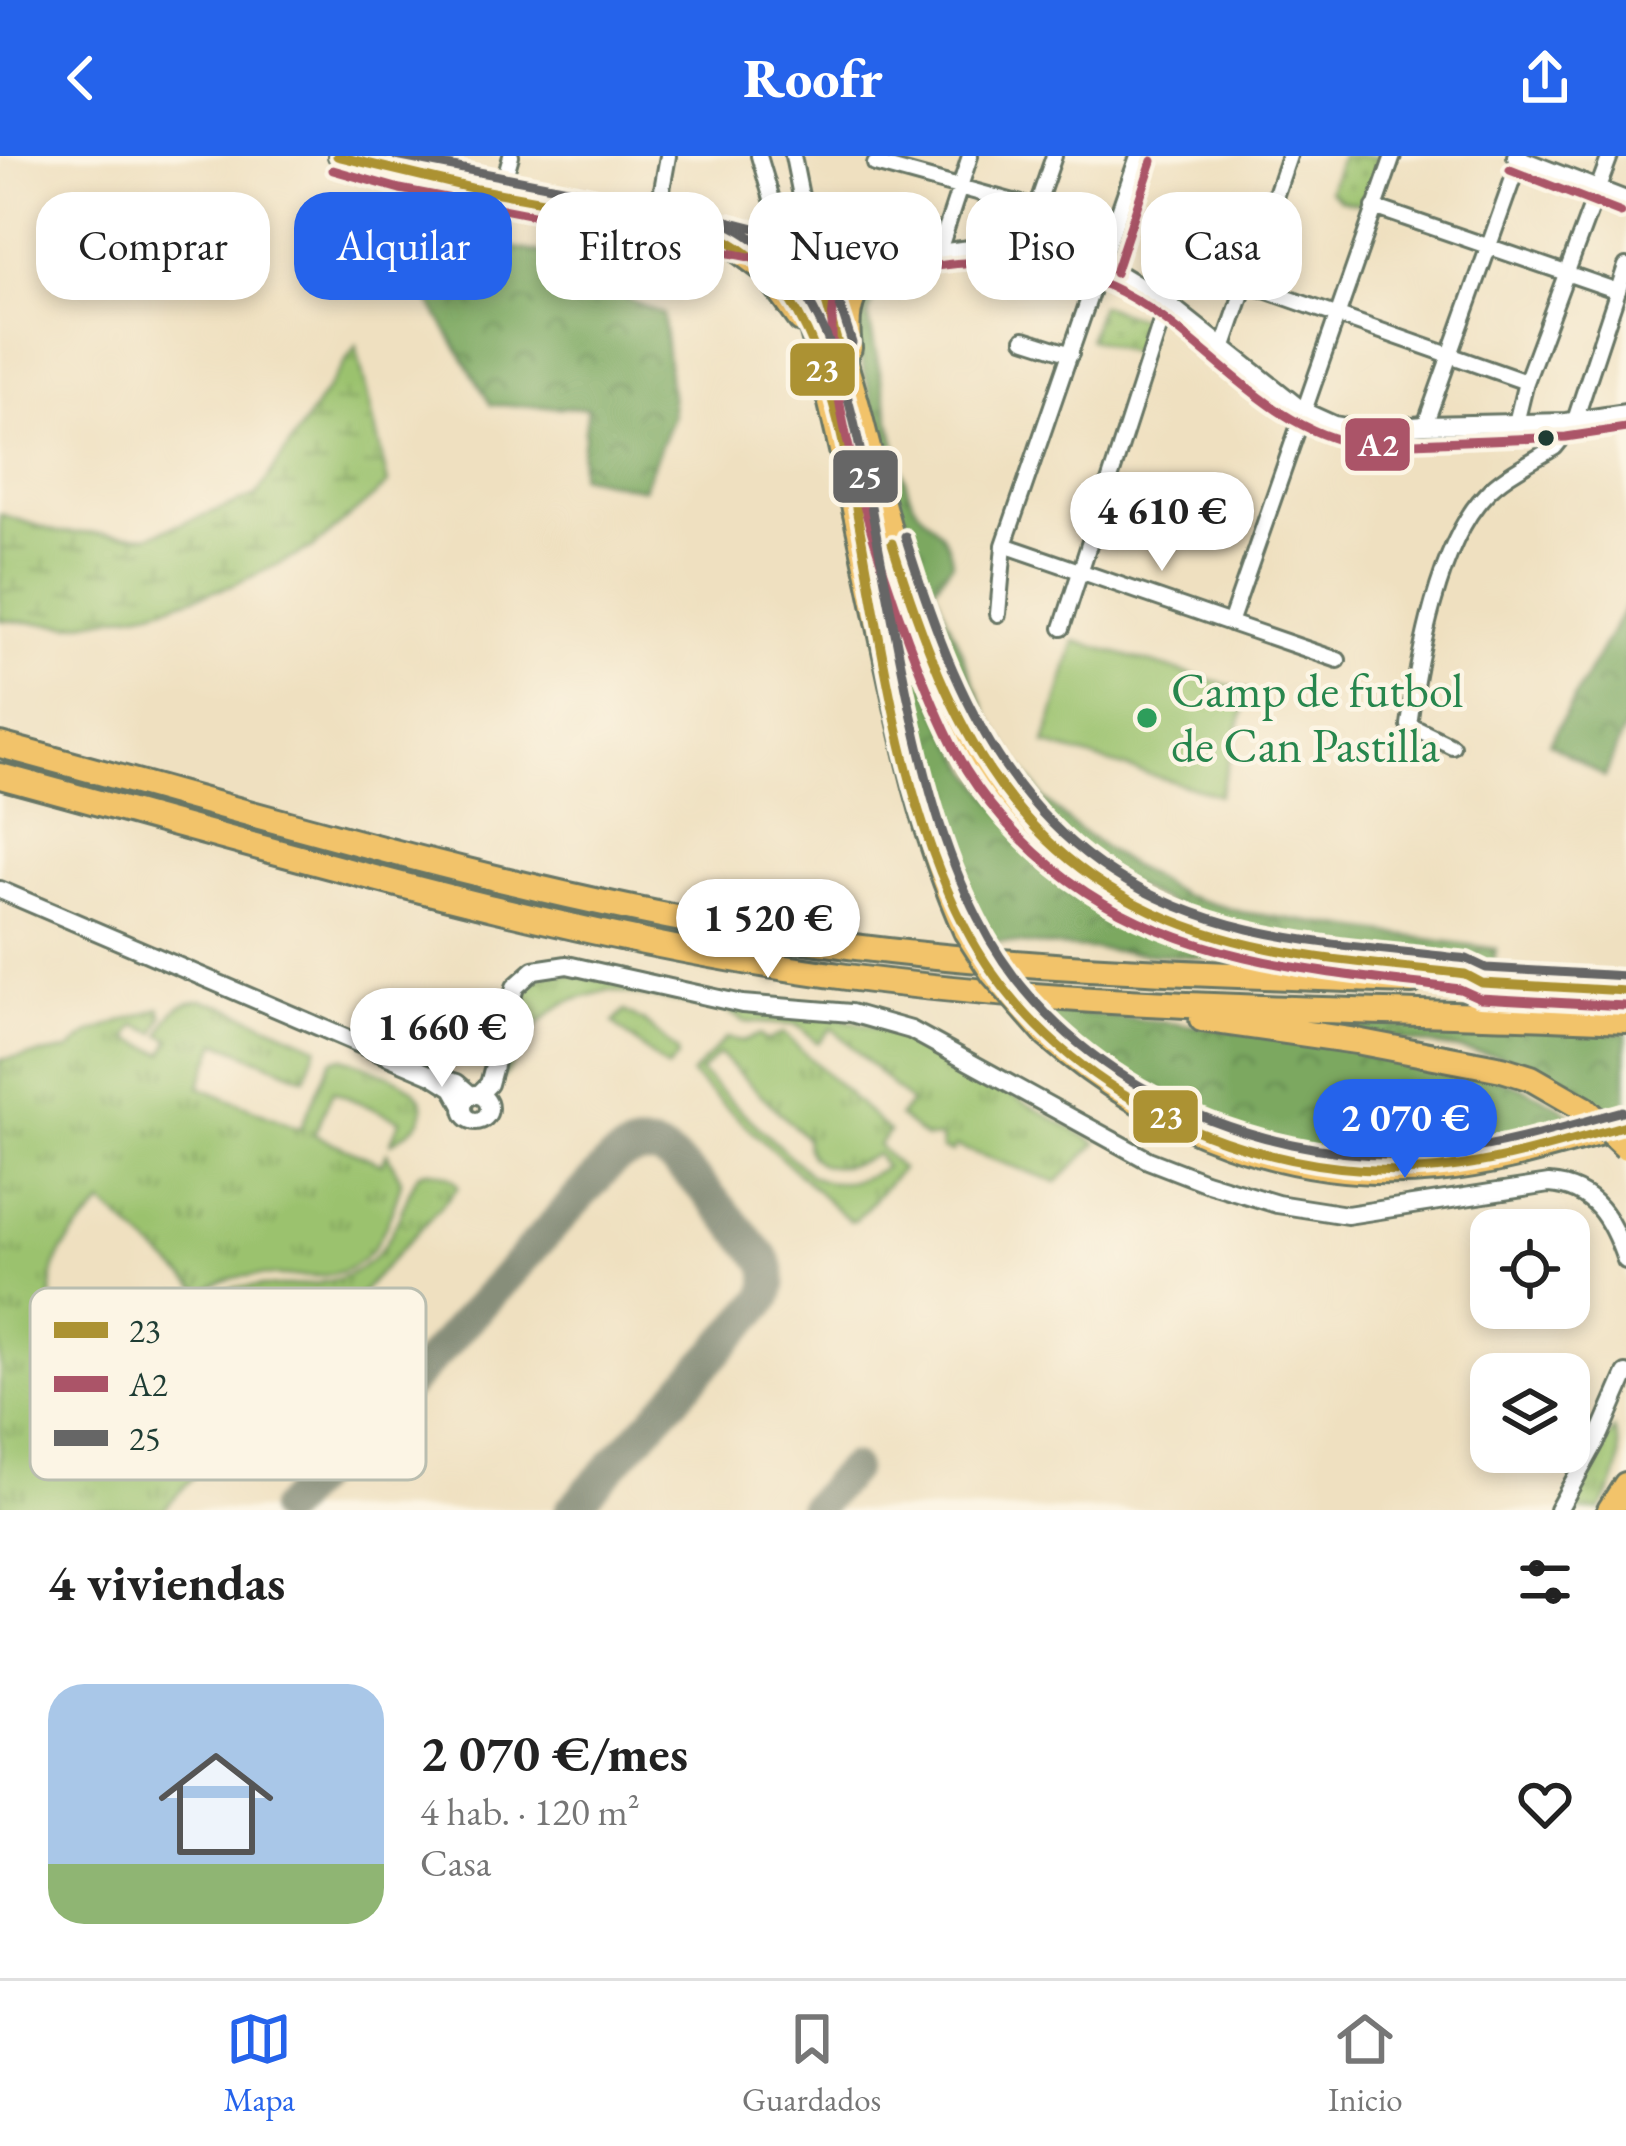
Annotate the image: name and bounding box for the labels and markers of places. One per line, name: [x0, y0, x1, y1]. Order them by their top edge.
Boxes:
unlabelled marker: [1535, 427, 1557, 449]
pin: 4 610 €: [1051, 472, 1273, 574]
place label: Camp de futbol de Can Pastilla: [1171, 659, 1464, 776]
marker: Camp de futbol de Can Pastilla: [1134, 705, 1160, 731]
pin: 1 520 €: [657, 879, 879, 981]
pin: 1 660 €: [331, 988, 553, 1090]
pin: 2 070 €: [1294, 1079, 1516, 1181]

